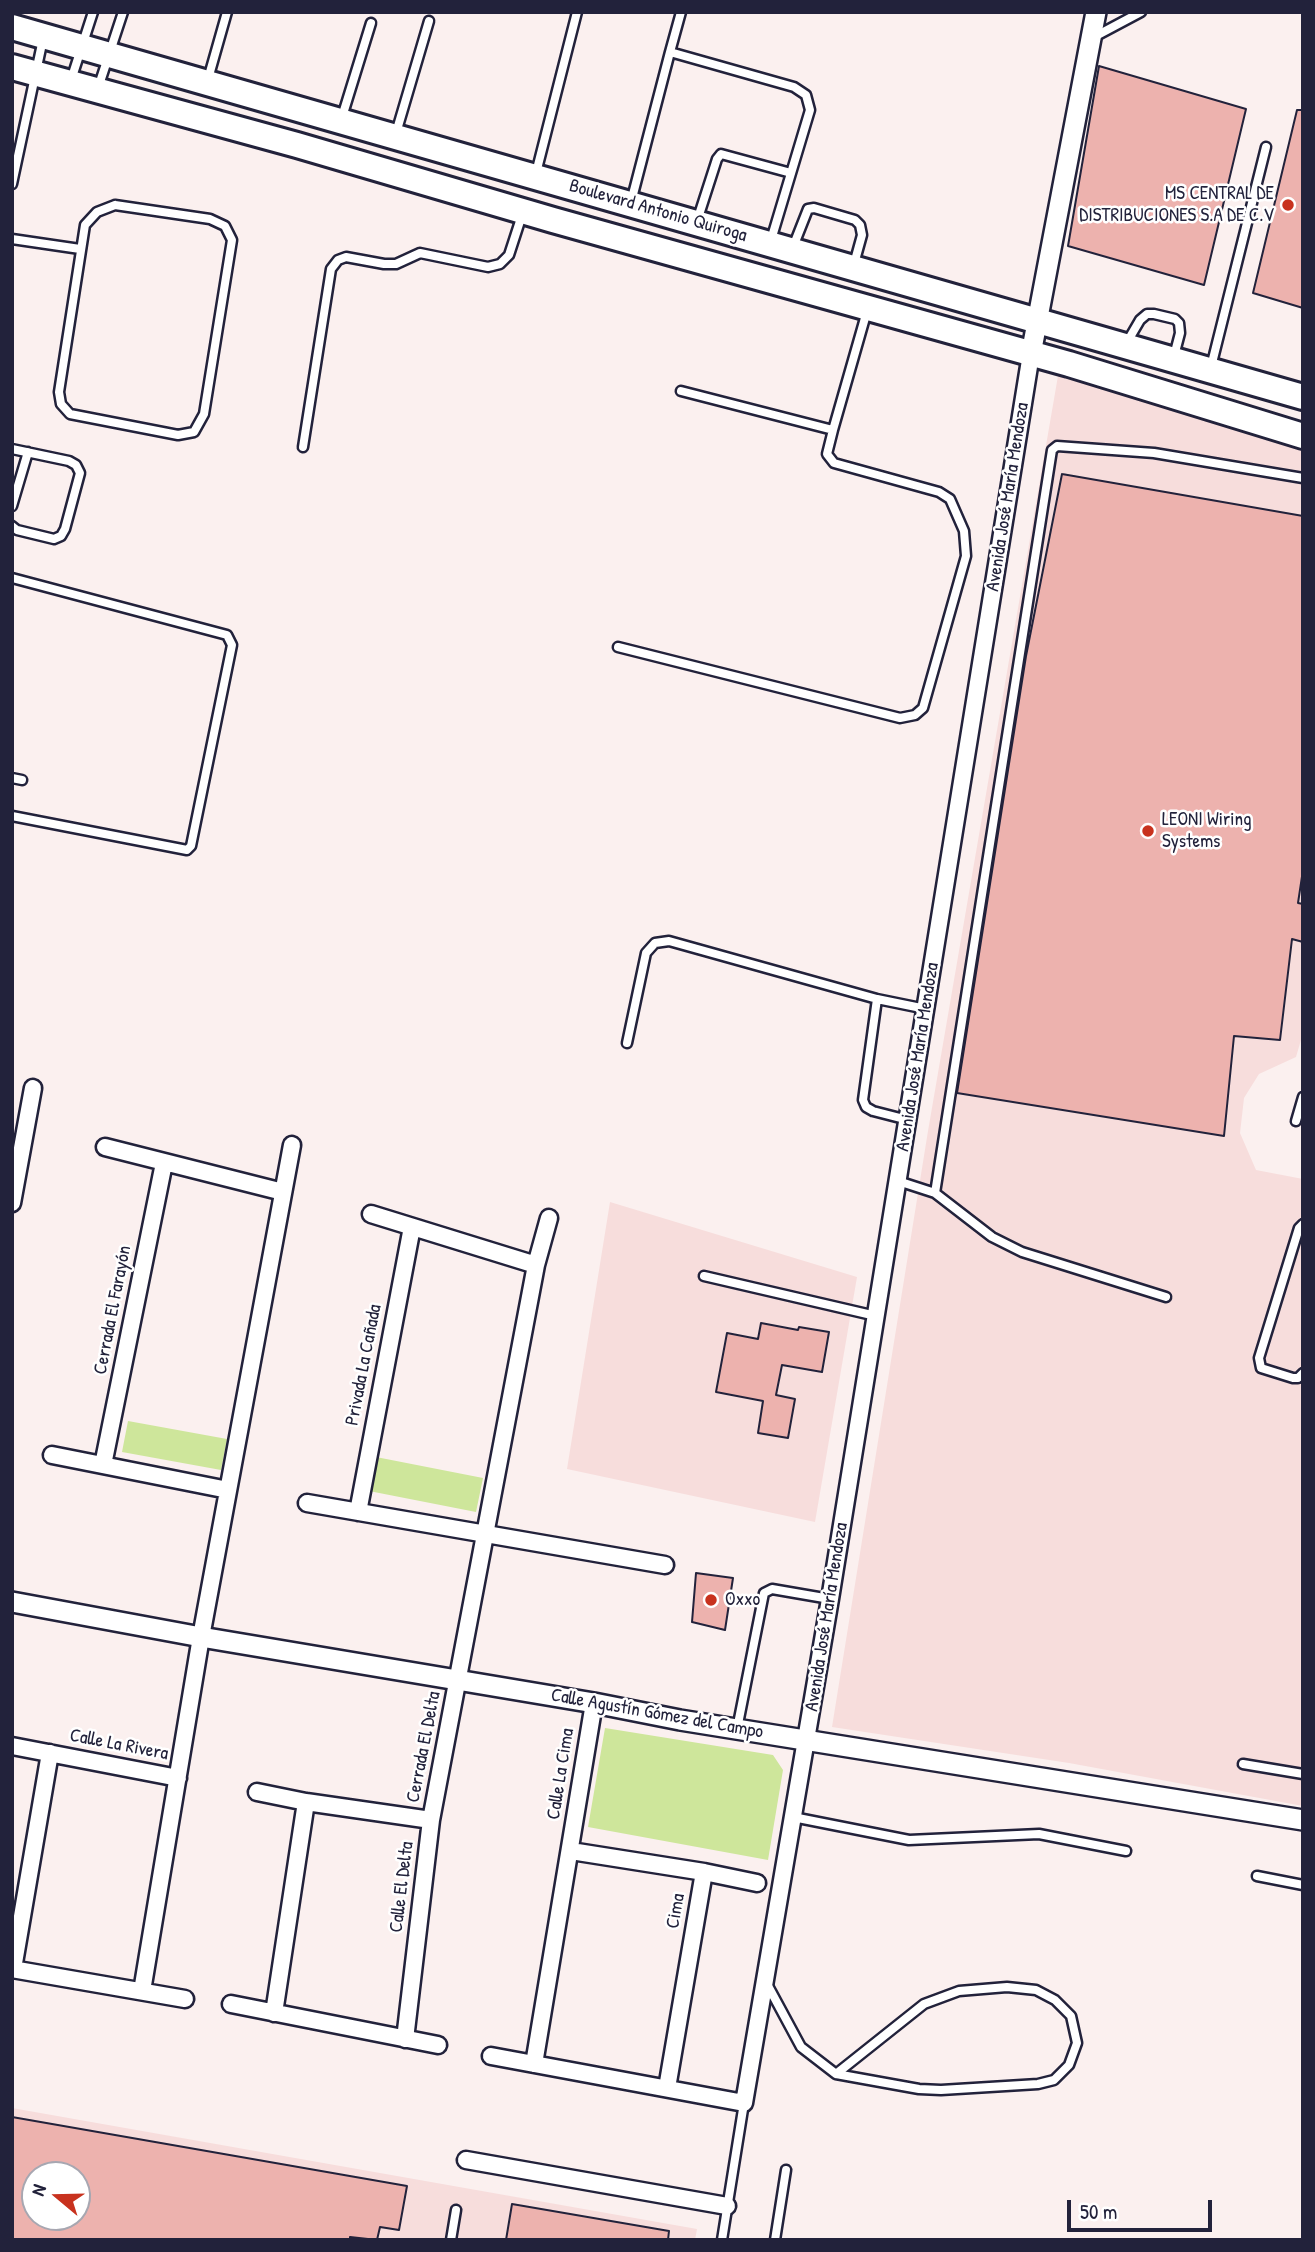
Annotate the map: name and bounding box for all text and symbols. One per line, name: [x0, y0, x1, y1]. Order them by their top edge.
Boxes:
street label: Boulevard Antonio Quiroga: [567, 175, 749, 247]
place label: MS CENTRAL DE DISTRIBUCIONES S.A DE C.V: [1079, 183, 1274, 227]
marker: MS CENTRAL DE DISTRIBUCIONES S.A DE C.V: [1280, 197, 1296, 213]
street label: Avenida José María Mendoza: [982, 401, 1034, 593]
place label: LEONI Wiring Systems: [1162, 809, 1252, 853]
marker: LEONI Wiring Systems: [1140, 823, 1156, 839]
street label: Avenida José María Mendoza: [892, 961, 944, 1153]
street label: Cerrada El Farayón: [89, 1244, 137, 1376]
street label: Privada La Cañada: [341, 1303, 387, 1427]
street label: Avenida José María Mendoza: [801, 1521, 853, 1713]
place label: Oxxo: [725, 1589, 760, 1611]
marker: Oxxo: [703, 1592, 719, 1608]
street label: Calle Agustín Gómez del Campo: [549, 1684, 765, 1744]
street label: Cerrada El Delta: [402, 1689, 446, 1805]
street label: Calle La Rivera: [68, 1724, 170, 1766]
street label: Calle La Cima: [543, 1727, 579, 1821]
street label: Calle El Delta: [385, 1840, 419, 1934]
street label: Cima: [662, 1892, 690, 1930]
north arrow: [21, 2161, 91, 2231]
text: N: [24, 2181, 52, 2199]
scale bar: [1070, 2186, 1215, 2230]
text: 50 m: [1080, 2197, 1117, 2226]

